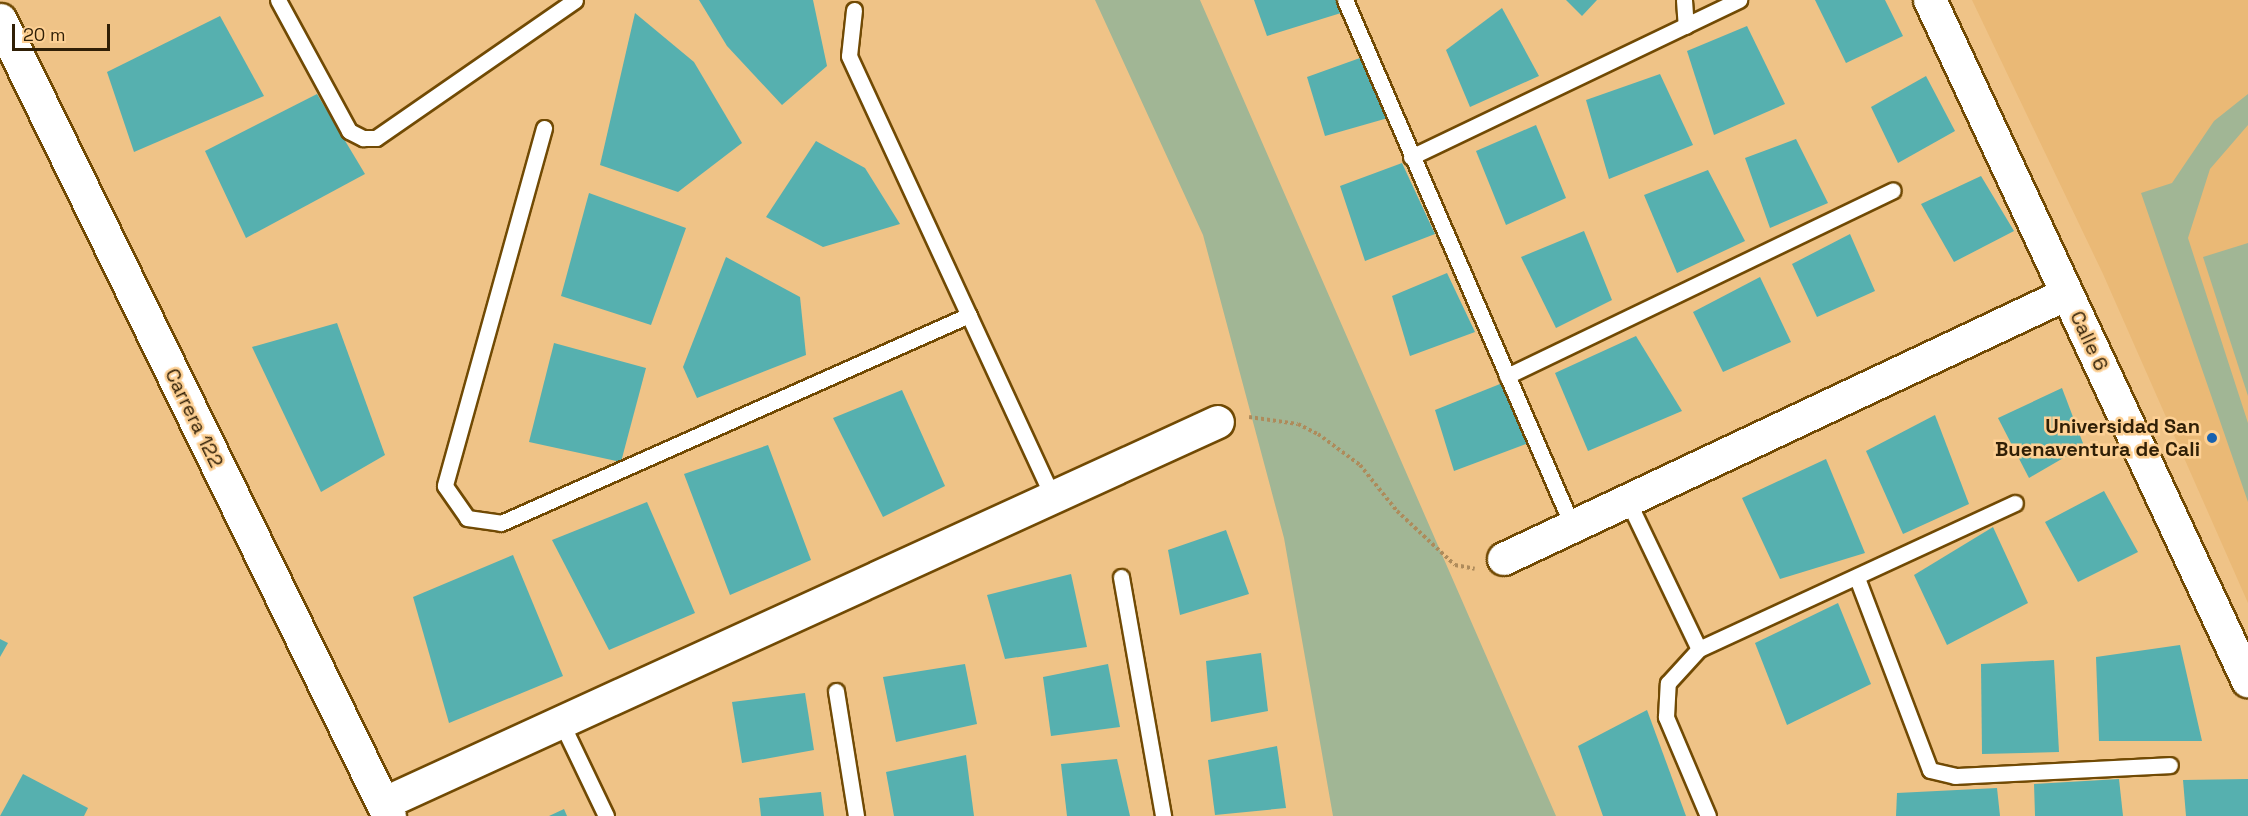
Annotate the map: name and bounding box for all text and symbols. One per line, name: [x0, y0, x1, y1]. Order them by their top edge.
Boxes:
scale bar: [15, 12, 112, 50]
text: 20 m: [23, 23, 66, 46]
street label: Calle 6: [2065, 307, 2113, 375]
street label: Carrera 122: [160, 365, 228, 471]
place label: Universidad San Buenaventura de Cali: [1995, 414, 2200, 461]
marker: Universidad San Buenaventura de Cali: [2205, 431, 2219, 445]

